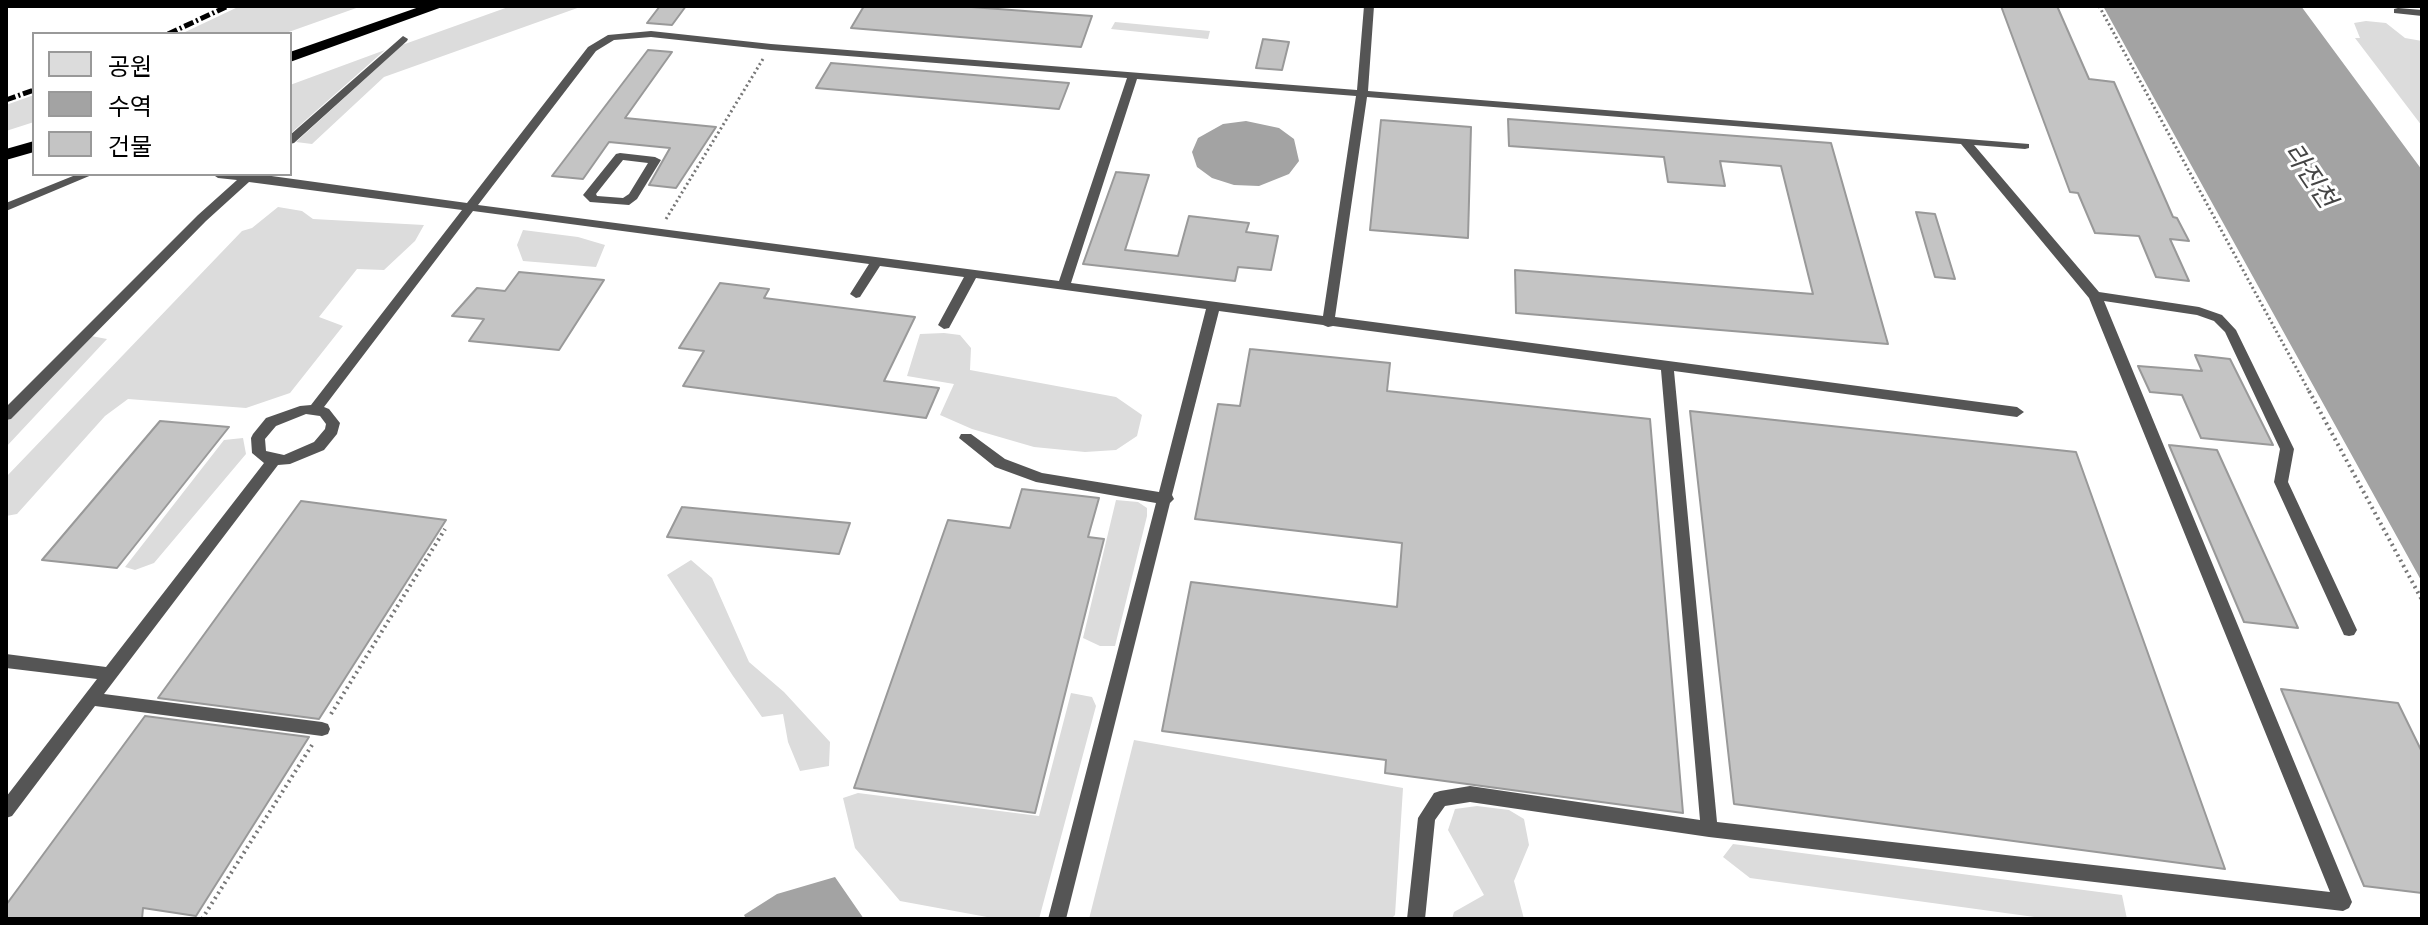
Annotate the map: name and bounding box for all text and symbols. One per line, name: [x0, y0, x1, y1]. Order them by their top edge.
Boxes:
legend: [32, 32, 292, 176]
text: 공원: [108, 51, 152, 82]
text: 수역: [108, 91, 152, 122]
text: 건물: [108, 131, 152, 162]
water label: 라진천: [2276, 138, 2342, 214]

